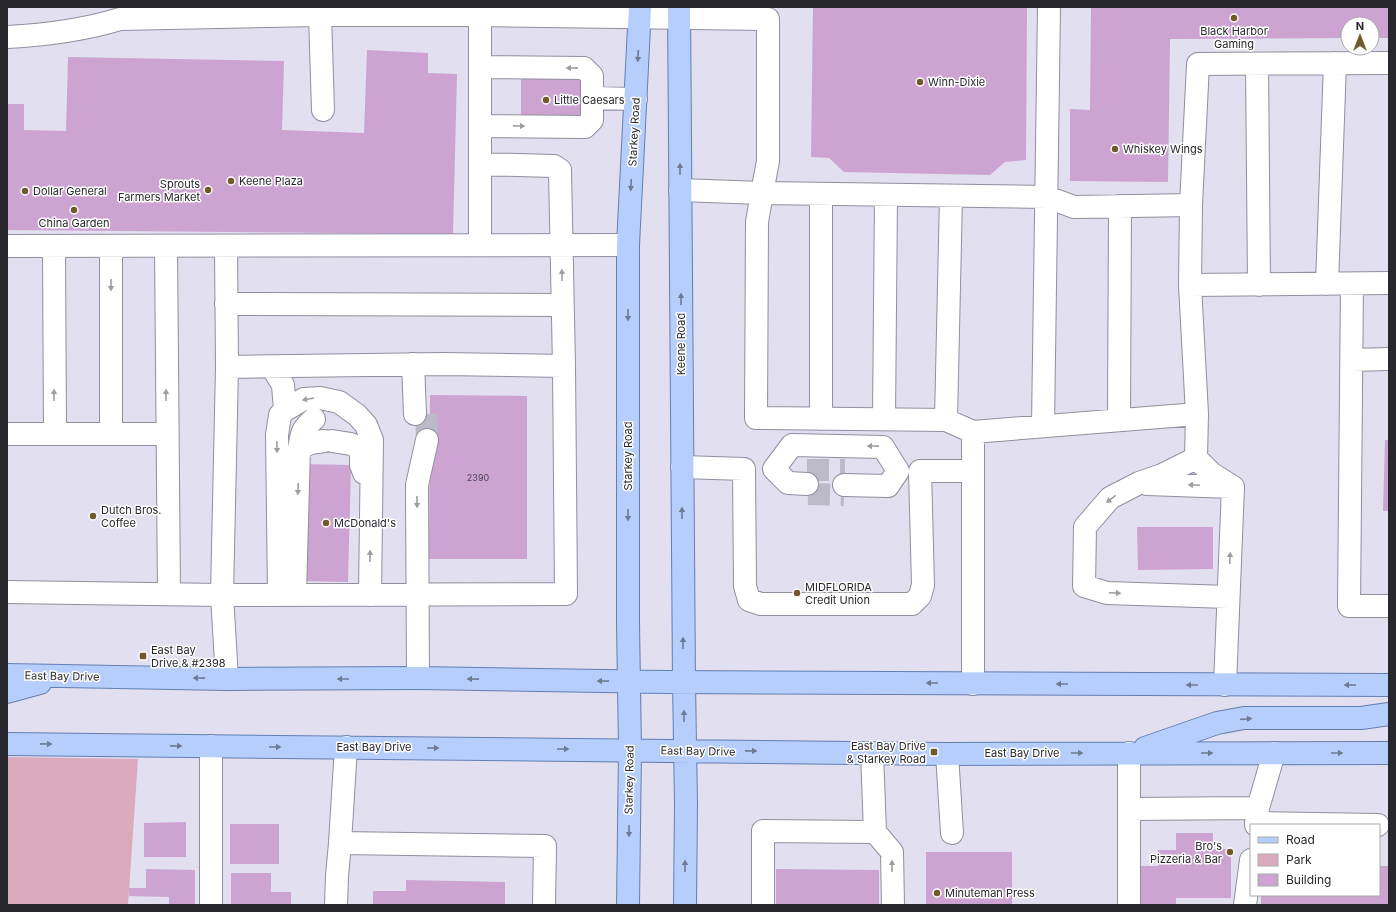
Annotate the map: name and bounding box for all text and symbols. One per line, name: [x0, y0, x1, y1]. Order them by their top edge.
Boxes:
marker: Black Harbor Gaming: [1229, 13, 1239, 23]
north arrow: [1340, 16, 1380, 56]
text: N: [1356, 19, 1364, 33]
place label: Black Harbor Gaming: [1200, 24, 1268, 51]
one-way arrow: [635, 50, 641, 63]
one-way arrow: [565, 65, 578, 71]
place label: Winn-Dixie: [928, 75, 985, 89]
marker: Winn-Dixie: [915, 77, 925, 87]
place label: Little Caesars: [554, 93, 625, 107]
marker: Little Caesars: [541, 95, 551, 105]
street label: Starkey Road: [625, 97, 643, 167]
one-way arrow: [513, 123, 525, 130]
place label: Whiskey Wings: [1123, 142, 1203, 156]
marker: Whiskey Wings: [1110, 144, 1120, 154]
one-way arrow: [677, 162, 683, 175]
place label: Keene Plaza: [239, 174, 303, 188]
marker: Keene Plaza: [226, 176, 236, 186]
place label: Sprouts Farmers Market: [118, 177, 200, 204]
one-way arrow: [628, 179, 635, 191]
place label: Dollar General: [33, 184, 107, 198]
marker: Sprouts Farmers Market: [203, 185, 213, 195]
marker: Dollar General: [20, 186, 30, 196]
marker: China Garden: [69, 205, 79, 215]
place label: China Garden: [39, 216, 109, 230]
one-way arrow: [558, 269, 565, 281]
one-way arrow: [108, 279, 114, 292]
one-way arrow: [678, 292, 684, 305]
one-way arrow: [625, 309, 631, 322]
street label: Keene Road: [674, 313, 688, 375]
one-way arrow: [51, 388, 57, 401]
one-way arrow: [163, 389, 170, 401]
one-way arrow: [302, 397, 314, 403]
street label: Starkey Road: [621, 422, 635, 491]
one-way arrow: [274, 441, 280, 454]
one-way arrow: [866, 443, 879, 449]
house number: 2390: [467, 472, 489, 483]
one-way arrow: [1188, 482, 1200, 489]
one-way arrow: [295, 483, 301, 496]
one-way arrow: [1105, 495, 1116, 503]
one-way arrow: [414, 496, 420, 509]
place label: Dutch Bros. Coffee: [101, 503, 162, 530]
one-way arrow: [679, 506, 685, 519]
one-way arrow: [625, 509, 631, 522]
marker: Dutch Bros. Coffee: [88, 511, 98, 521]
place label: McDonald's: [334, 516, 396, 530]
marker: McDonald's: [321, 518, 331, 528]
one-way arrow: [367, 549, 373, 562]
one-way arrow: [1227, 551, 1233, 564]
place label: MIDFLORIDA Credit Union: [805, 580, 872, 607]
marker: MIDFLORIDA Credit Union: [792, 588, 802, 598]
one-way arrow: [1109, 590, 1121, 597]
one-way arrow: [680, 636, 686, 649]
place label: East Bay Drive & #2398: [151, 643, 226, 670]
marker: East Bay Drive & #2398: [138, 651, 148, 661]
street label: East Bay Drive: [24, 668, 100, 684]
one-way arrow: [192, 675, 205, 681]
one-way arrow: [336, 676, 349, 682]
one-way arrow: [466, 676, 479, 682]
one-way arrow: [596, 678, 609, 684]
one-way arrow: [925, 680, 938, 686]
one-way arrow: [1055, 681, 1068, 687]
one-way arrow: [1186, 681, 1198, 688]
one-way arrow: [1343, 682, 1356, 688]
one-way arrow: [681, 709, 687, 722]
one-way arrow: [1240, 715, 1252, 722]
place label: East Bay Drive & Starkey Road: [847, 739, 926, 766]
street label: East Bay Drive: [336, 740, 412, 754]
one-way arrow: [40, 741, 53, 747]
one-way arrow: [170, 742, 182, 749]
street label: East Bay Drive: [660, 743, 736, 759]
one-way arrow: [269, 744, 282, 750]
one-way arrow: [427, 745, 440, 751]
street label: Starkey Road: [621, 745, 637, 815]
one-way arrow: [557, 746, 570, 752]
street label: East Bay Drive: [984, 746, 1060, 760]
marker: East Bay Drive & Starkey Road: [929, 747, 939, 757]
one-way arrow: [745, 748, 758, 754]
one-way arrow: [1071, 750, 1084, 756]
one-way arrow: [1201, 750, 1214, 756]
one-way arrow: [1331, 750, 1344, 756]
legend: [1250, 824, 1380, 896]
one-way arrow: [626, 825, 632, 838]
text: Road: [1286, 832, 1315, 847]
place label: Bro's Pizzeria & Bar: [1150, 839, 1222, 866]
marker: Bro's Pizzeria & Bar: [1225, 847, 1235, 857]
text: Park: [1286, 852, 1312, 867]
one-way arrow: [682, 859, 688, 872]
one-way arrow: [889, 859, 895, 872]
text: Building: [1286, 872, 1331, 887]
place label: Minuteman Press: [945, 886, 1035, 900]
marker: Minuteman Press: [932, 888, 942, 898]

